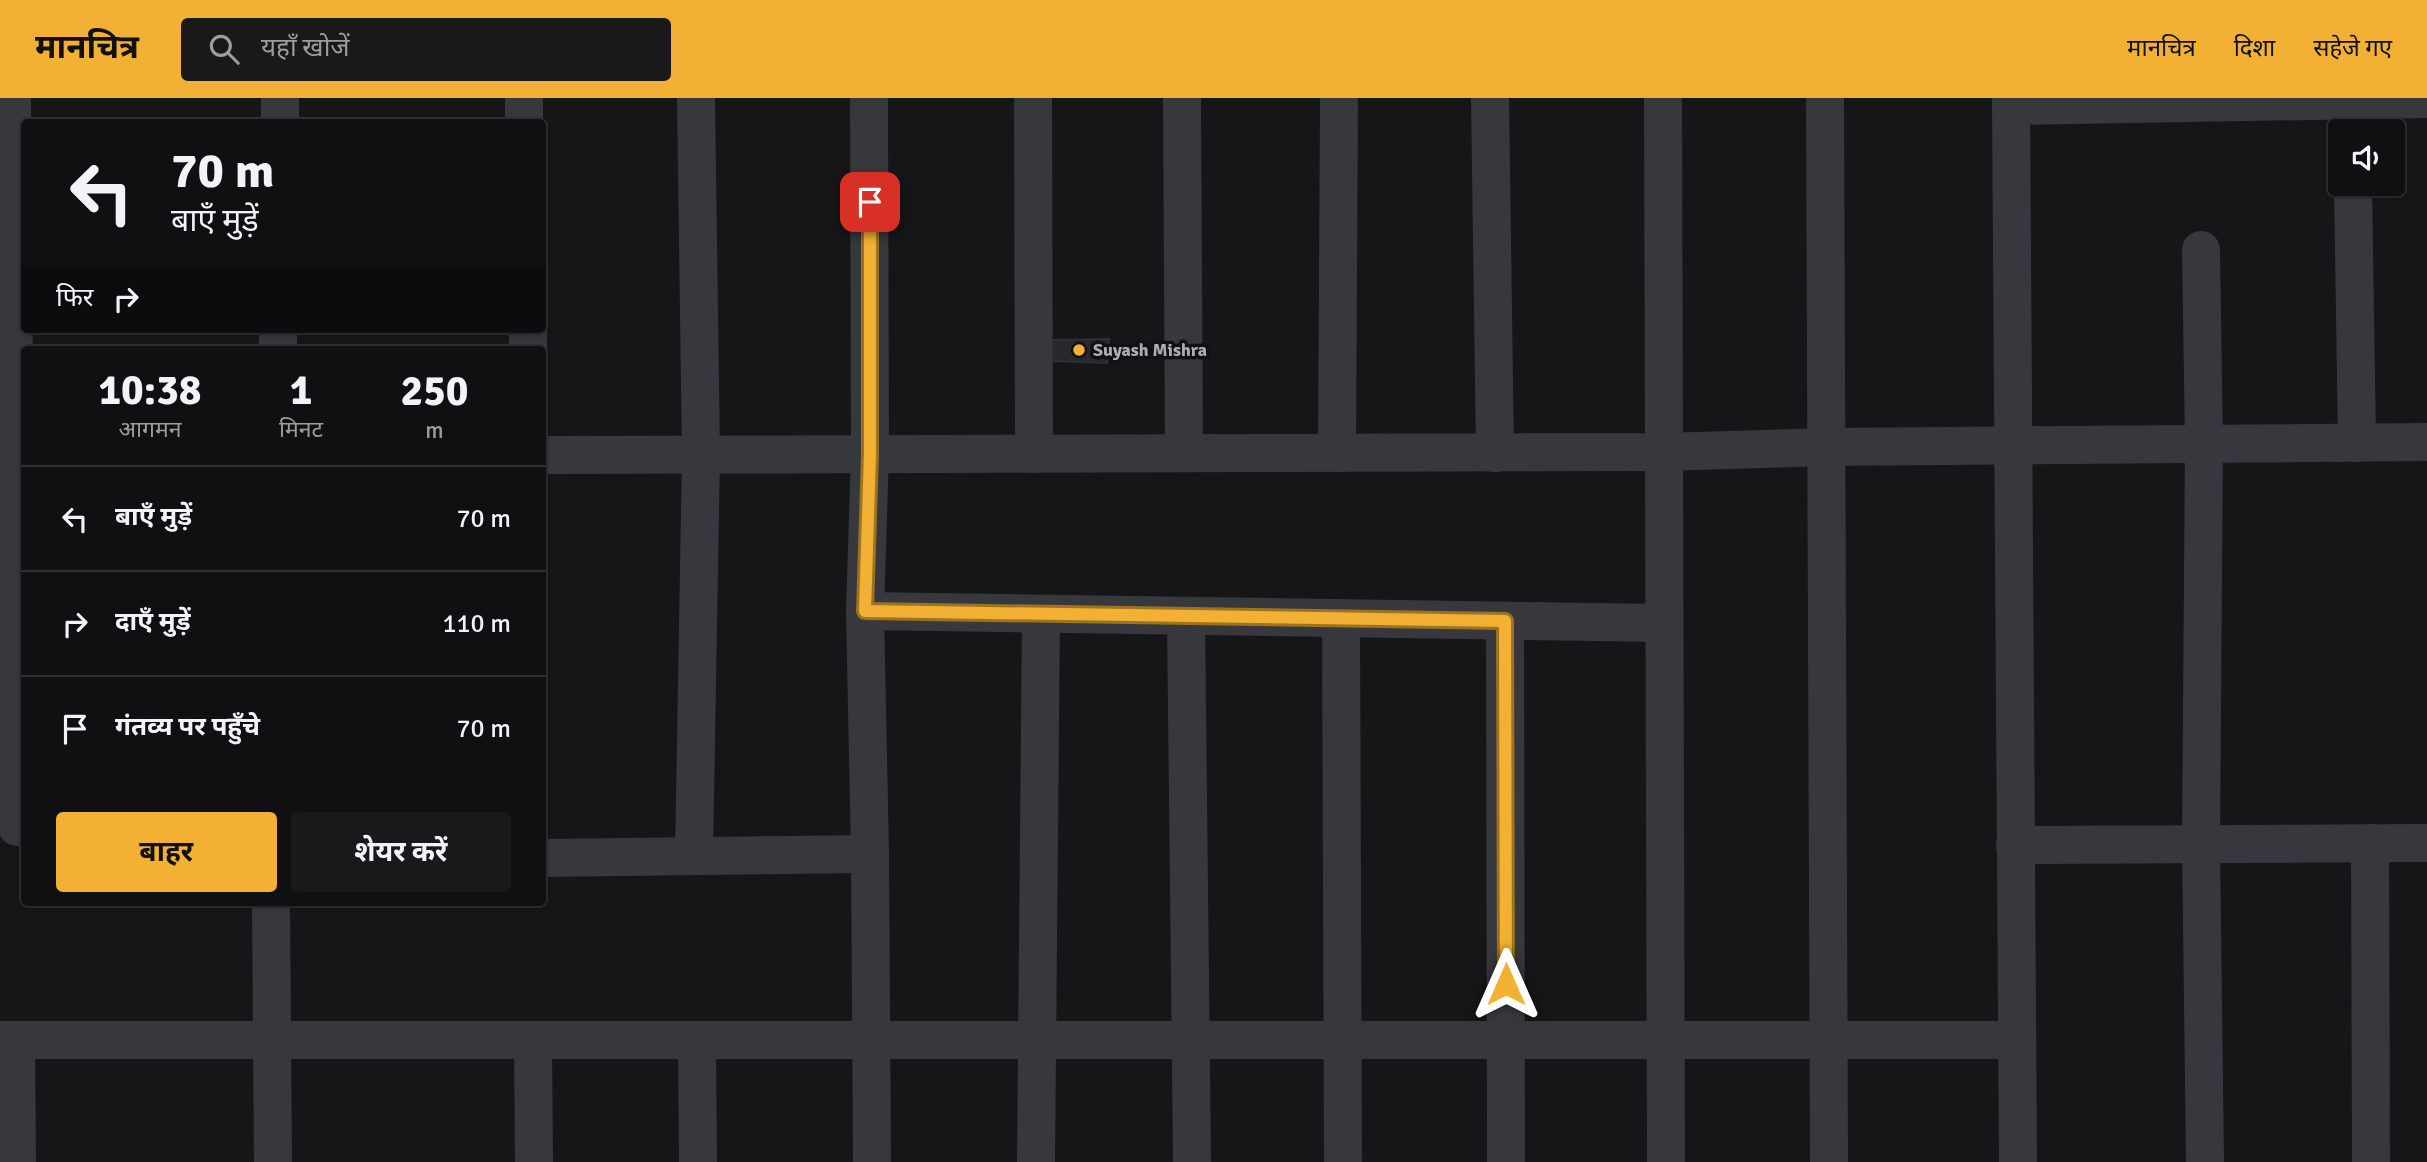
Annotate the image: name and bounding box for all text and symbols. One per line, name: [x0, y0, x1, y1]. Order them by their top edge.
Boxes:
search box: [181, 18, 671, 81]
text: मानचित्र: [35, 27, 139, 68]
icon: search: [205, 30, 243, 68]
text: यहाँ खोजें: [261, 32, 350, 64]
text: मानचित्र: [2127, 33, 2196, 63]
text: दिशा: [2234, 33, 2275, 63]
text: सहेजे गए: [2313, 33, 2392, 63]
map controls: [2328, 119, 2405, 196]
button: sound: [2328, 119, 2405, 196]
text: 70 m: [171, 141, 274, 201]
icon: left: [56, 147, 147, 238]
pin: [840, 172, 900, 232]
icon: arrive: [851, 183, 889, 221]
text: बाएँ मुड़ें: [171, 201, 259, 240]
icon: right: [107, 280, 145, 318]
text: फिर: [56, 282, 93, 314]
place label: Suyash Mishra: [1093, 339, 1207, 361]
marker: Suyash Mishra: [1071, 342, 1087, 358]
text: 10:38: [98, 365, 202, 416]
text: 1: [290, 365, 312, 416]
text: 250: [400, 366, 469, 417]
text: आगमन: [118, 415, 181, 444]
text: मिनट: [279, 415, 323, 444]
text: m: [425, 416, 444, 445]
icon: left: [56, 500, 94, 538]
text: बाएँ मुड़ें: [115, 501, 192, 533]
text: 70 m: [456, 503, 511, 535]
icon: right: [56, 605, 94, 643]
text: दाएँ मुड़ें: [115, 606, 191, 638]
text: 110 m: [442, 608, 511, 640]
icon: arrive: [56, 710, 94, 748]
text: गंतव्य पर पहुँचे: [115, 711, 260, 743]
text: 70 m: [456, 713, 511, 745]
button: बाहर: [56, 812, 277, 892]
button: शेयर करें: [291, 812, 511, 892]
position arrow: [1469, 947, 1543, 1021]

